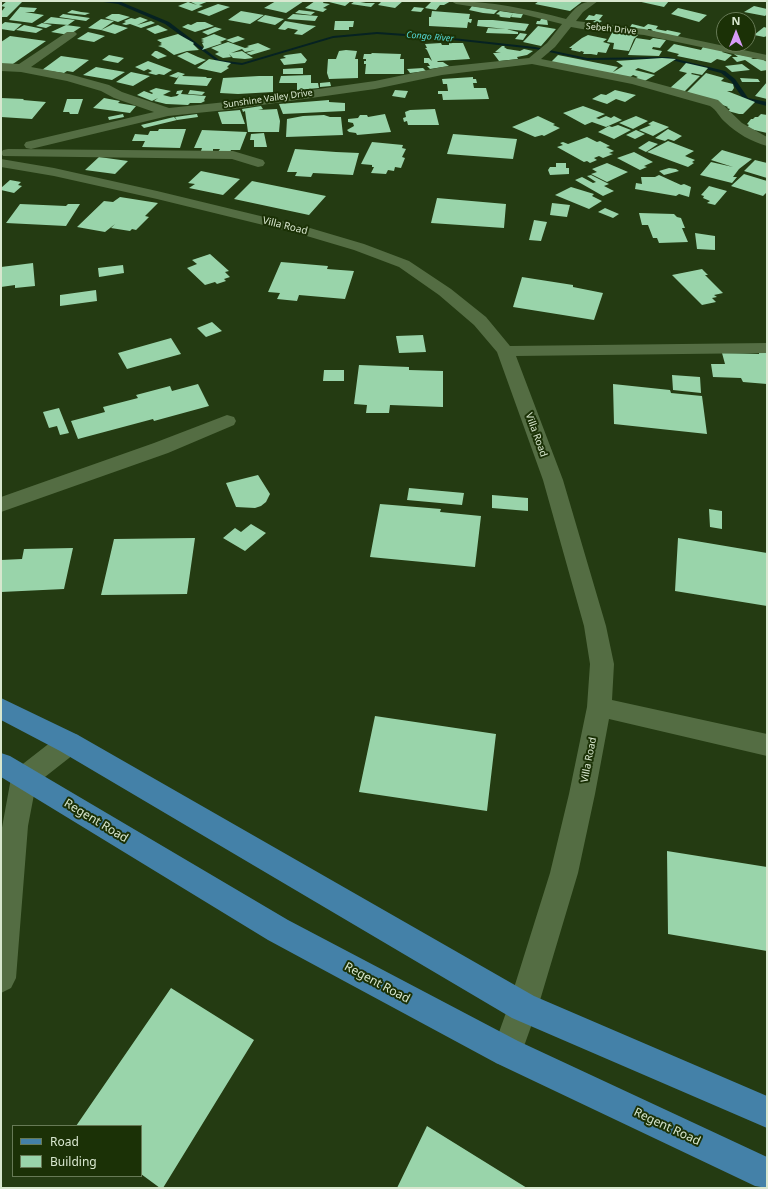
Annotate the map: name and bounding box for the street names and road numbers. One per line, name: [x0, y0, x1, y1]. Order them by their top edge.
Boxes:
street label: Sebeh Drive: [585, 21, 637, 37]
street label: Sunshine Valley Drive: [223, 87, 313, 111]
street label: Villa Road: [261, 215, 309, 237]
street label: Villa Road: [522, 411, 550, 459]
street label: Villa Road: [579, 736, 599, 784]
street label: Regent Road: [61, 796, 131, 846]
street label: Regent Road: [342, 960, 412, 1006]
street label: Regent Road: [631, 1105, 703, 1149]

